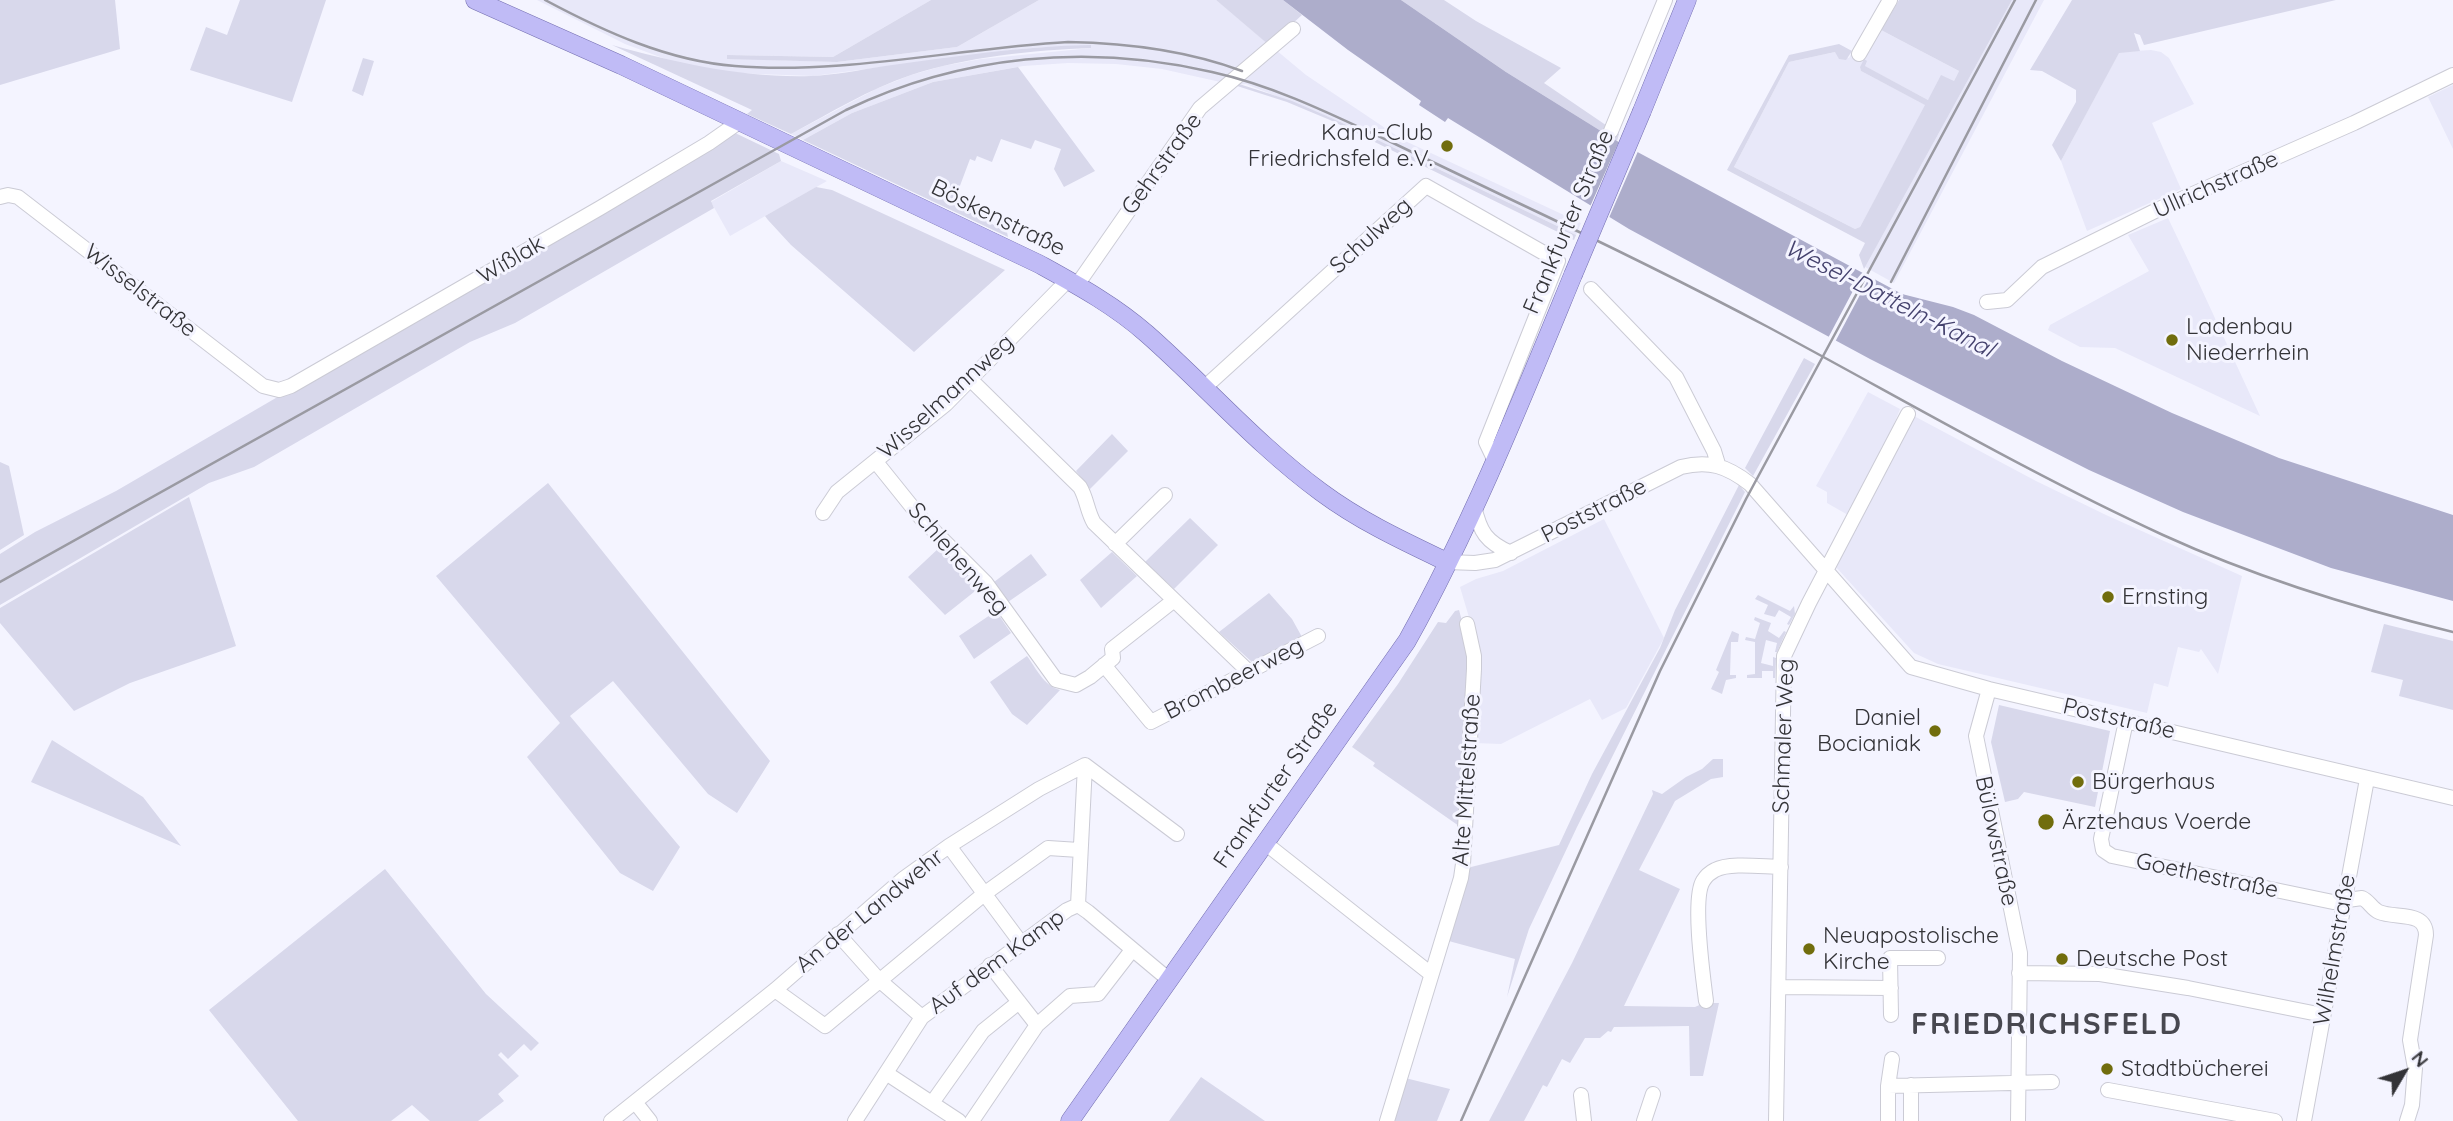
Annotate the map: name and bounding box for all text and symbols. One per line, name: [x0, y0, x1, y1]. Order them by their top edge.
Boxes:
street label: Gehrstraße: [1116, 108, 1208, 220]
place label: Kanu-Club Friedrichsfeld e.V.: [1248, 119, 1433, 173]
street label: Frankfurter Straße: [1518, 126, 1620, 318]
marker: Kanu-Club Friedrichsfeld e.V.: [1439, 138, 1455, 154]
street label: Ullrichstraße: [2149, 145, 2283, 225]
street label: Böskenstraße: [926, 174, 1070, 262]
street label: Schulweg: [1324, 192, 1418, 280]
street label: Wißlak: [473, 230, 549, 290]
water label: Wesel-Datteln-Kanal: [1780, 234, 1998, 364]
street label: Wisselstraße: [78, 239, 202, 343]
place label: Ladenbau Niederrhein: [2186, 313, 2310, 367]
street label: Wisselmannweg: [872, 329, 1020, 465]
marker: Ladenbau Niederrhein: [2164, 332, 2180, 348]
street label: Poststraße: [1537, 473, 1651, 549]
street label: Schlehenweg: [902, 497, 1014, 621]
place label: Ernsting: [2122, 583, 2208, 611]
marker: Ernsting: [2100, 589, 2116, 605]
street label: Brombeerweg: [1160, 632, 1308, 726]
street label: Schmaler Weg: [1768, 658, 1800, 814]
street label: Alte Mittelstraße: [1447, 693, 1487, 867]
street label: Poststraße: [2060, 693, 2178, 745]
street label: Frankfurter Straße: [1208, 696, 1344, 874]
place label: Daniel Bocianiak: [1817, 704, 1921, 758]
marker: Daniel Bocianiak: [1927, 723, 1943, 739]
place label: Bürgerhaus: [2092, 768, 2215, 796]
street label: Bülowstraße: [1969, 773, 2023, 909]
marker: Bürgerhaus: [2070, 774, 2086, 790]
place label: Ärztehaus Voerde: [2062, 808, 2251, 836]
marker: Ärztehaus Voerde: [2036, 812, 2056, 832]
street label: An der Landwehr: [791, 843, 949, 979]
street label: Goethestraße: [2133, 847, 2281, 905]
street label: Wilhelmstraße: [2308, 872, 2362, 1028]
street label: Auf dem Kamp: [924, 904, 1070, 1020]
place label: Neuapostolische Kirche: [1823, 922, 1999, 976]
marker: Neuapostolische Kirche: [1801, 941, 1817, 957]
place label: Deutsche Post: [2076, 945, 2228, 973]
marker: Deutsche Post: [2054, 951, 2070, 967]
district label: FRIEDRICHSFELD: [1913, 1007, 2181, 1043]
north arrow: [2369, 1037, 2439, 1107]
text: N: [2407, 1046, 2434, 1072]
place label: Stadtbücherei: [2121, 1055, 2269, 1083]
marker: Stadtbücherei: [2099, 1061, 2115, 1077]

